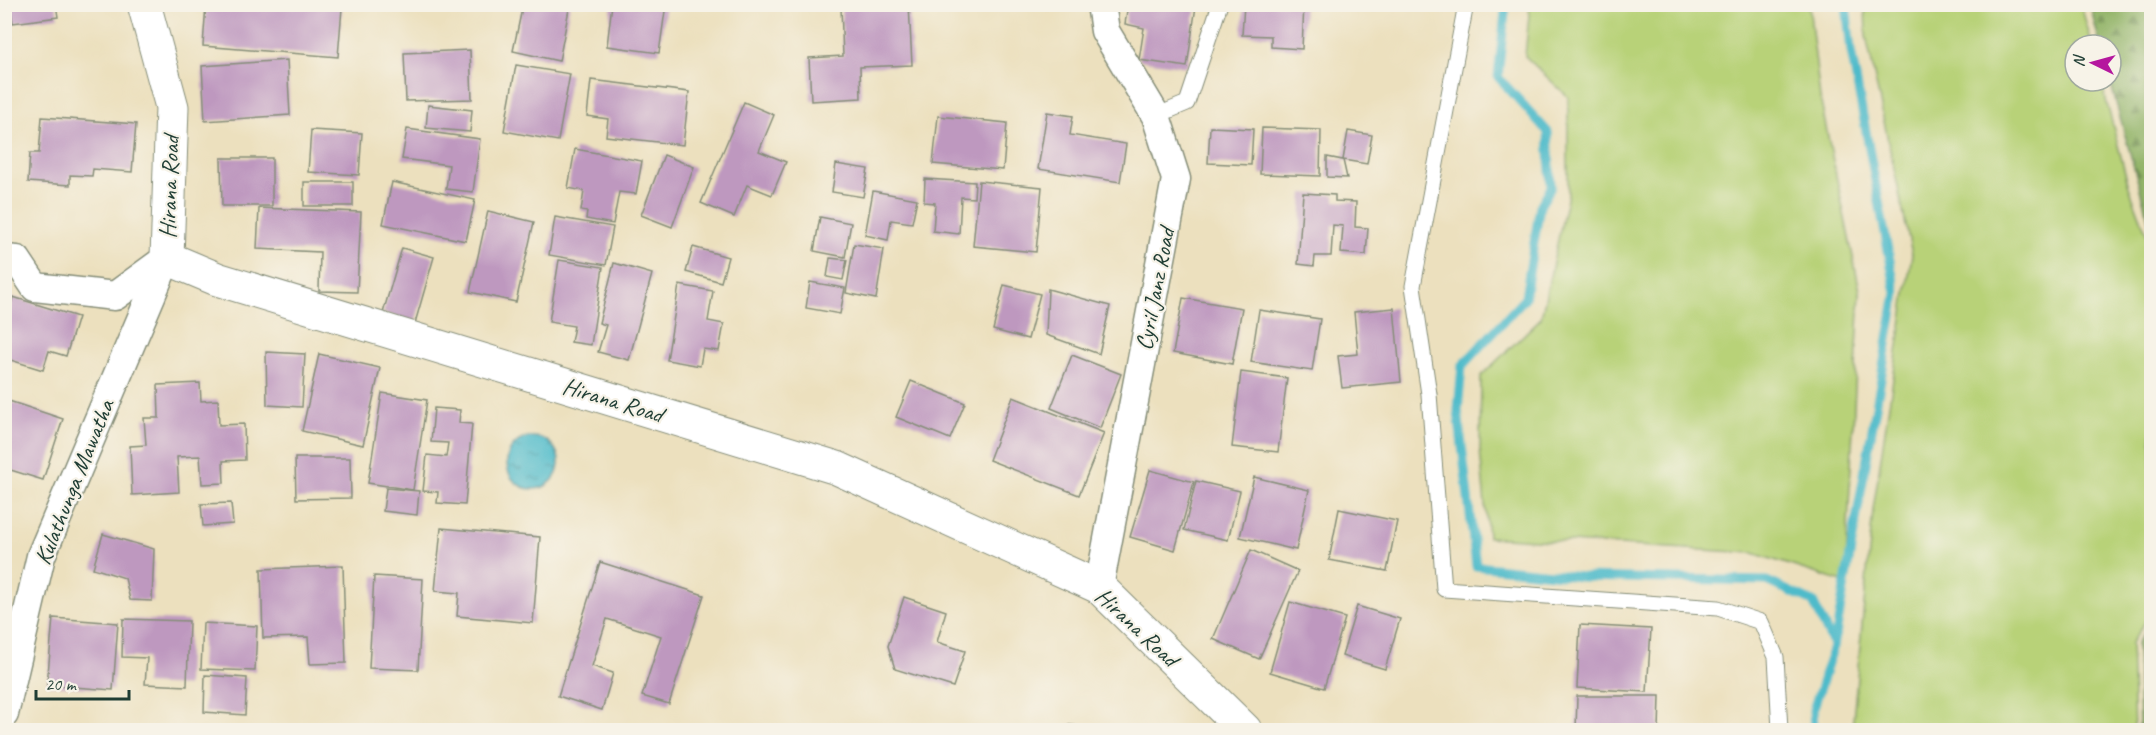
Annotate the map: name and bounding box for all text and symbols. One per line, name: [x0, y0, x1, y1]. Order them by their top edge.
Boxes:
north arrow: [2063, 33, 2123, 93]
text: N: [2069, 53, 2090, 68]
street label: Hirana Road: [152, 131, 186, 239]
street label: Cyril Janz Road: [1128, 222, 1182, 353]
street label: Hirana Road: [559, 371, 670, 430]
street label: Kulathunga Mawatha: [27, 394, 121, 569]
street label: Hirana Road: [1089, 581, 1188, 676]
scale bar: [36, 663, 129, 701]
text: 20 m: [45, 673, 78, 695]

